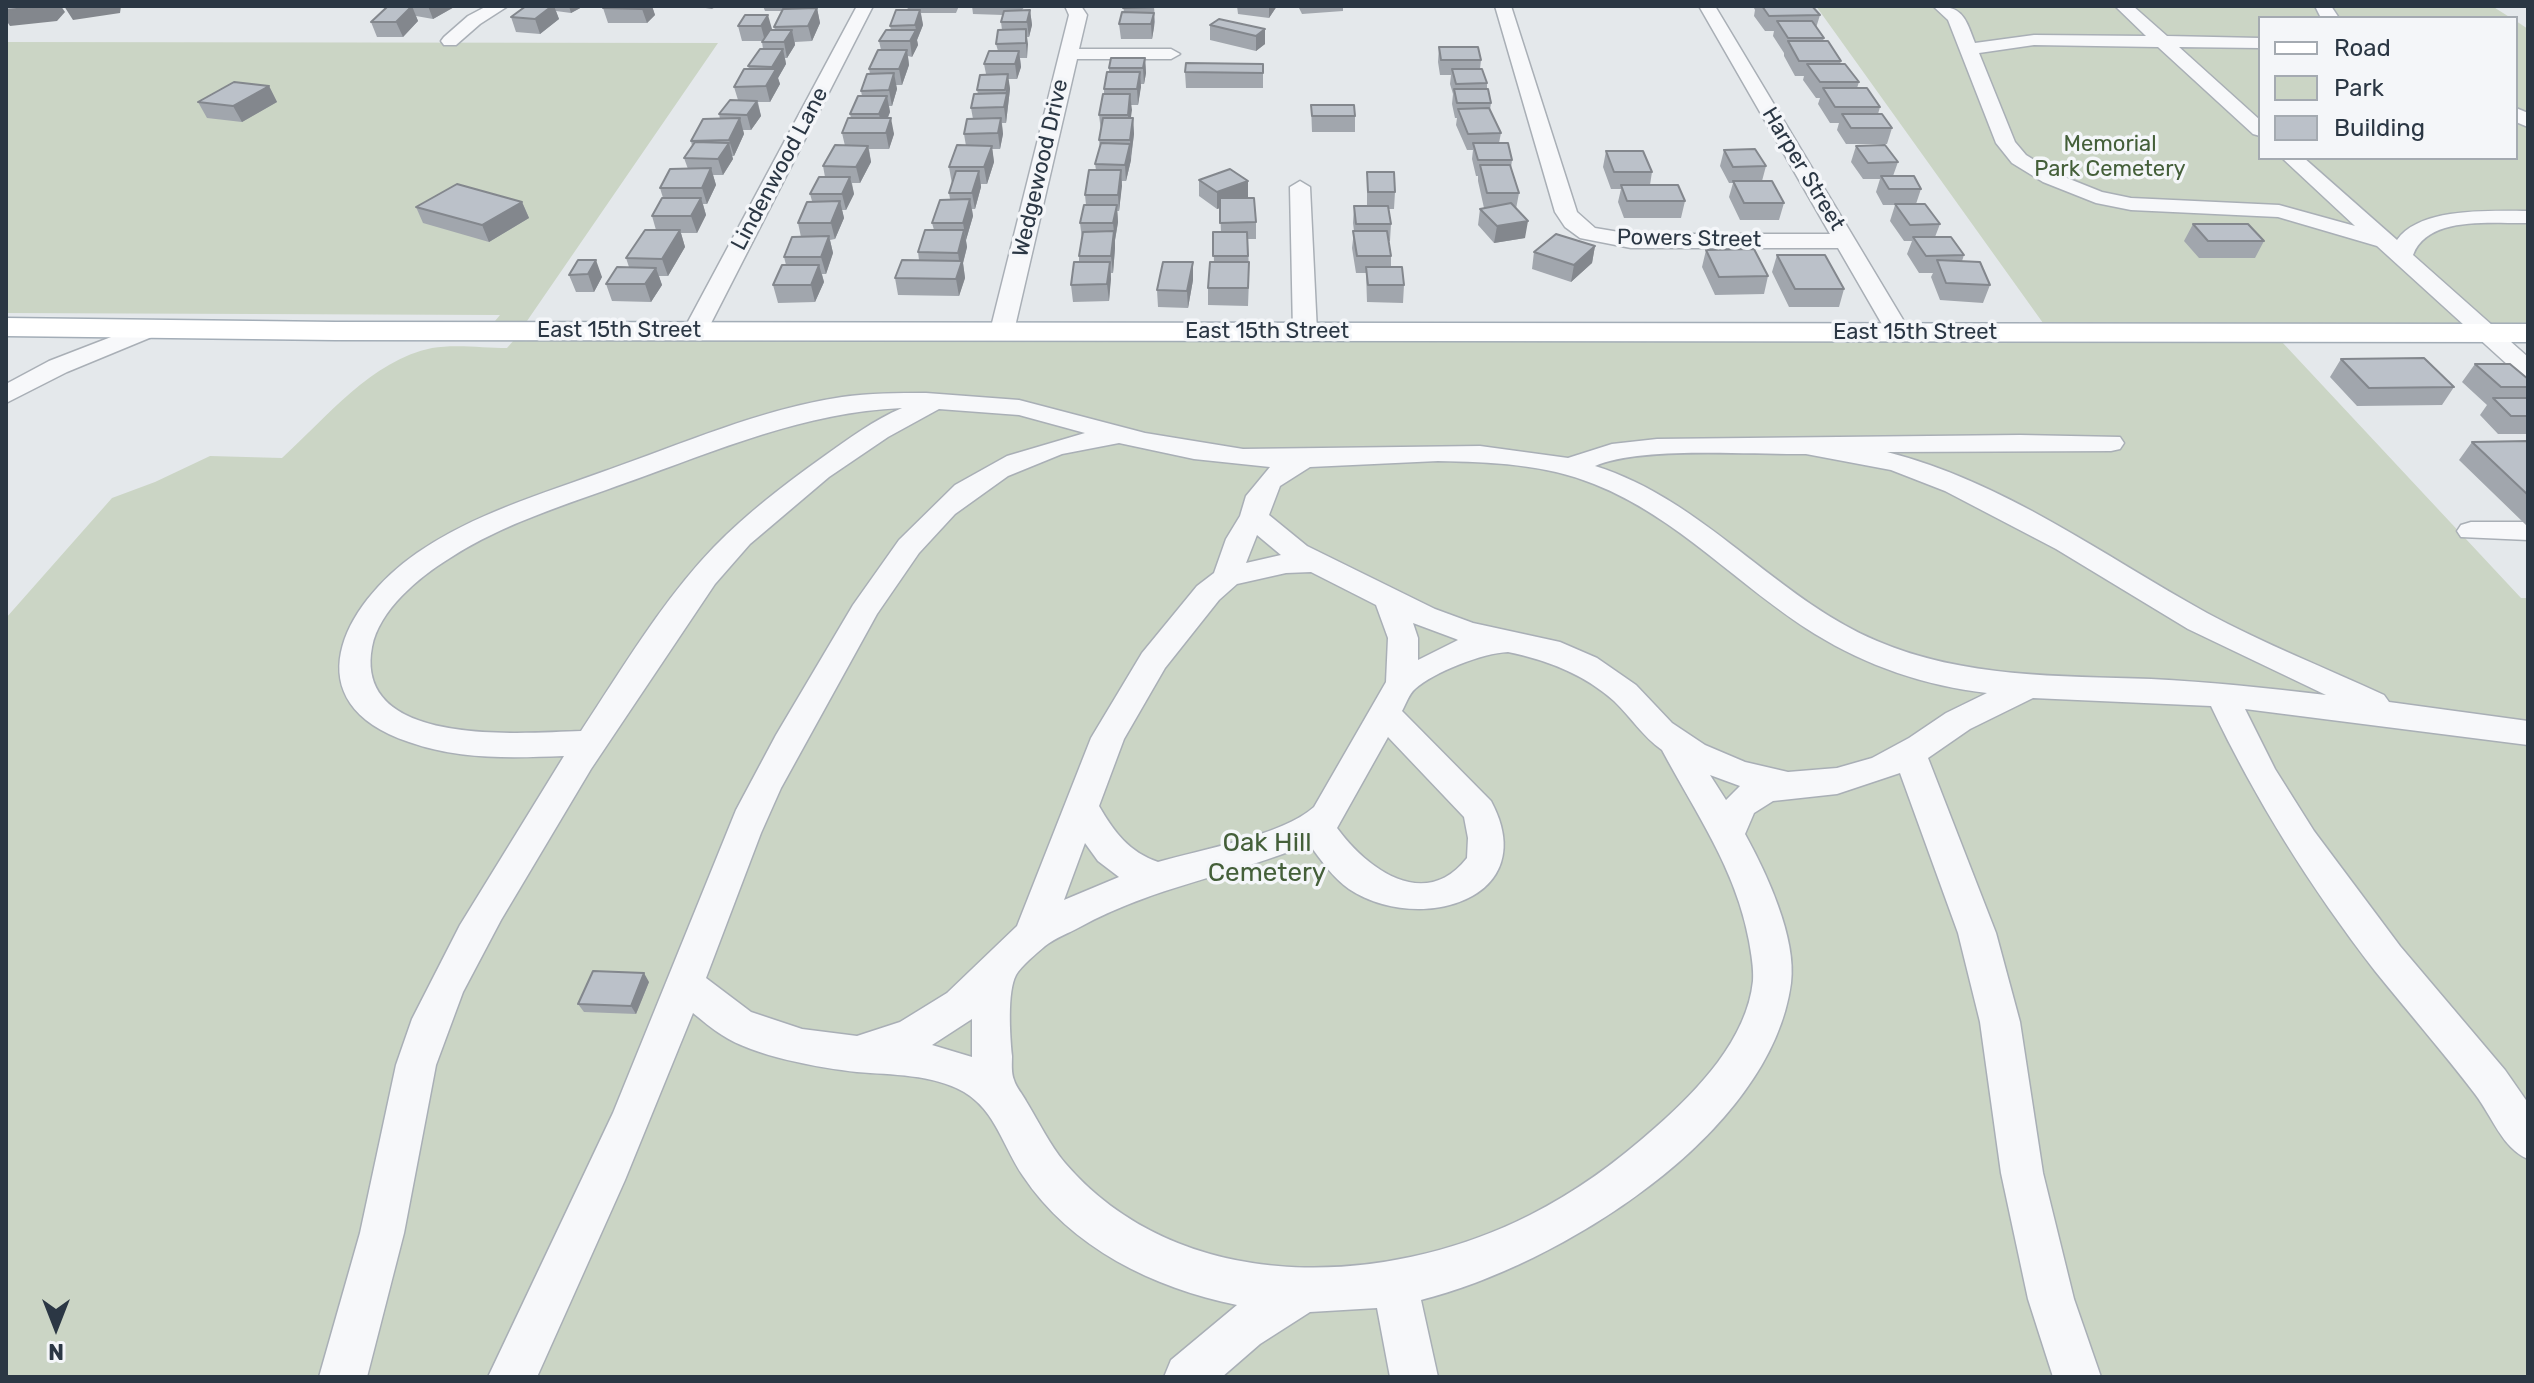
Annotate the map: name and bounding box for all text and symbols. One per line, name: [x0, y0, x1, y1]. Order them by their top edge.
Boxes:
legend: [2258, 16, 2518, 160]
text: Road: [2334, 34, 2391, 62]
text: Park: [2334, 74, 2384, 102]
street label: Wedgewood Drive: [1008, 76, 1074, 260]
street label: Lindenwood Lane: [726, 83, 834, 255]
street label: Harper Street: [1756, 103, 1850, 235]
text: Building: [2334, 114, 2425, 142]
park label: Memorial Park Cemetery: [2034, 132, 2186, 184]
street label: Powers Street: [1617, 225, 1761, 253]
street label: East 15th Street: [537, 318, 701, 344]
street label: East 15th Street: [1185, 319, 1349, 345]
street label: East 15th Street: [1833, 320, 1997, 346]
park label: Oak Hill Cemetery: [1208, 827, 1326, 888]
north arrow: [16, 1287, 96, 1367]
text: N: [48, 1338, 64, 1365]

